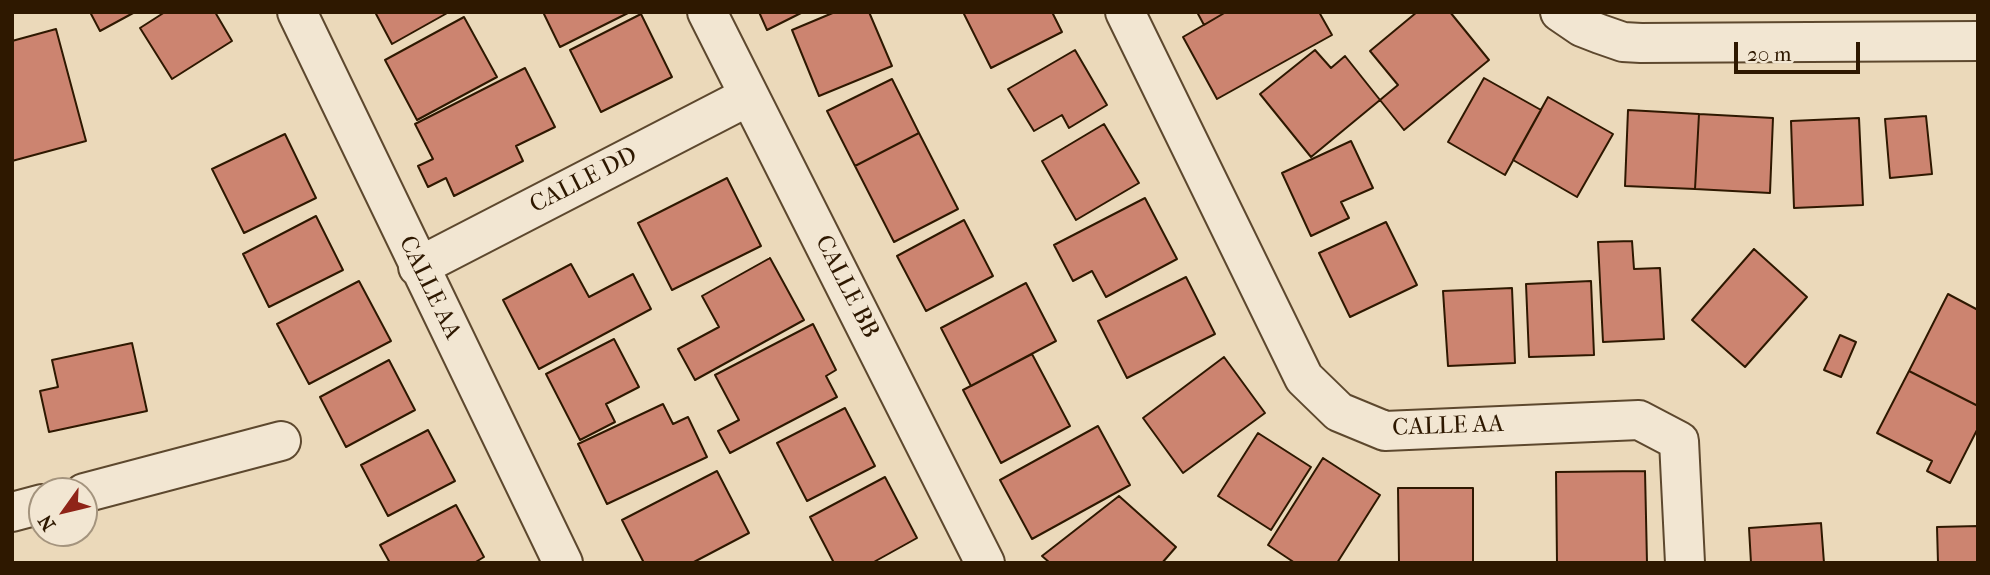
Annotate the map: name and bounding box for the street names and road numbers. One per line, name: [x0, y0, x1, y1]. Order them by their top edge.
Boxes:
street label: CALLE DD: [525, 142, 643, 220]
street label: CALLE BB: [808, 231, 884, 343]
street label: CALLE AA: [392, 232, 466, 344]
street label: CALLE AA: [1392, 411, 1504, 443]

